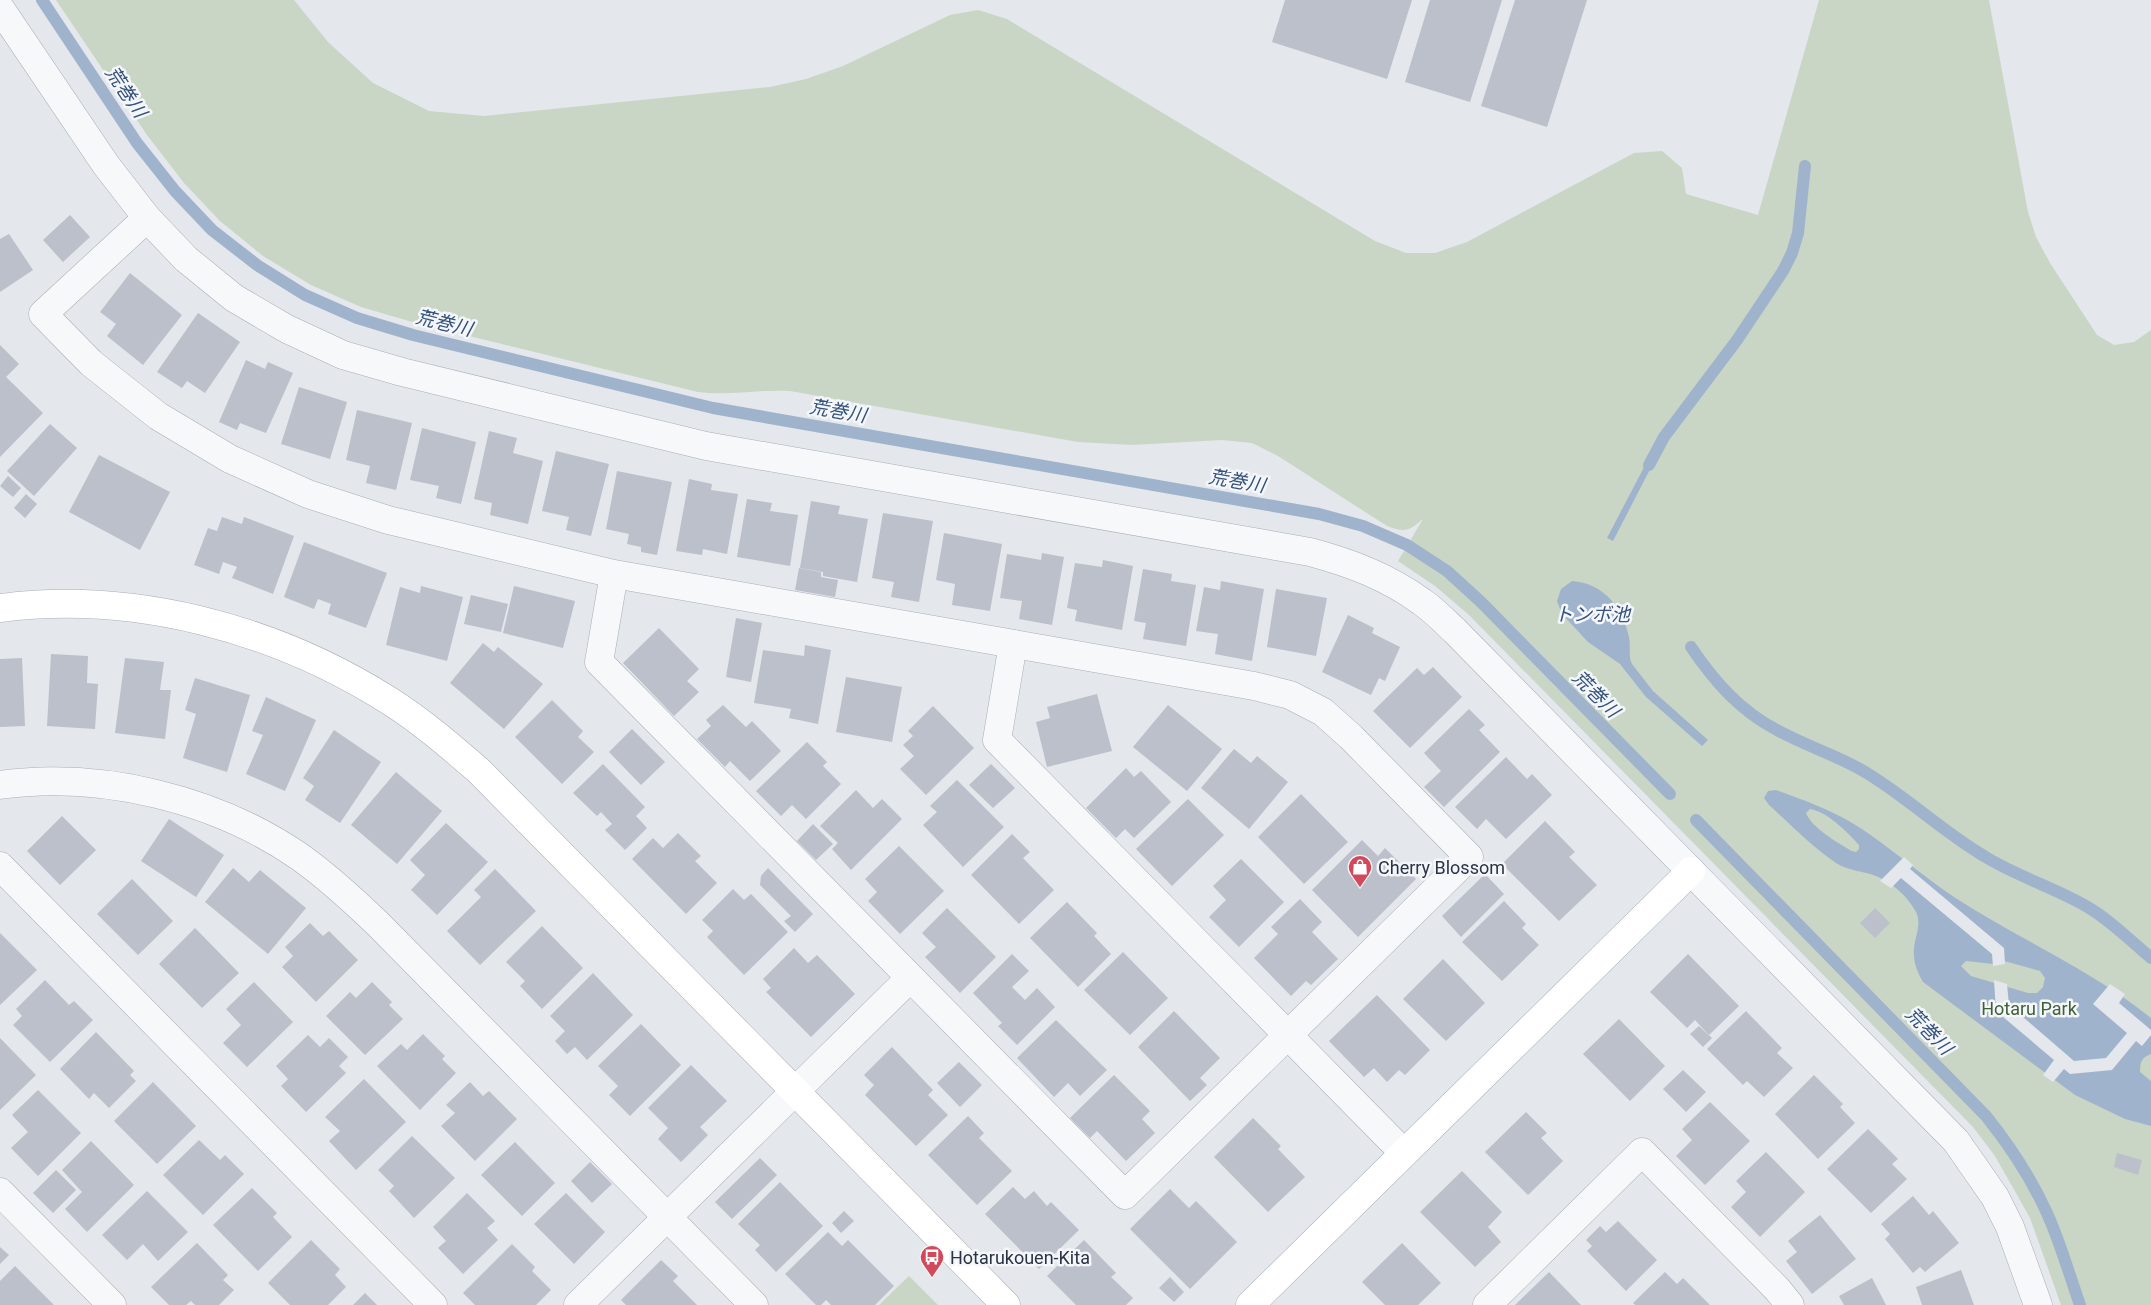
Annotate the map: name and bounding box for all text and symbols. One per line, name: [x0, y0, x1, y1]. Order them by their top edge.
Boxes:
water label: 荒巻川: [101, 62, 153, 124]
water label: 荒巻川: [414, 305, 476, 342]
water label: 荒巻川: [808, 395, 870, 428]
water label: 荒巻川: [1207, 465, 1269, 498]
water label: トンボ池: [1554, 603, 1632, 626]
water label: 荒巻川: [1568, 666, 1626, 724]
shop icon: Cherry Blossom: [1347, 854, 1373, 888]
place label: Cherry Blossom: [1378, 857, 1505, 878]
park label: Hotaru Park: [1981, 998, 2078, 1019]
water label: 荒巻川: [1901, 1003, 1958, 1061]
bus stop icon: Hotarukouen-Kita: [919, 1244, 945, 1278]
place label: Hotarukouen-Kita: [950, 1247, 1090, 1268]

